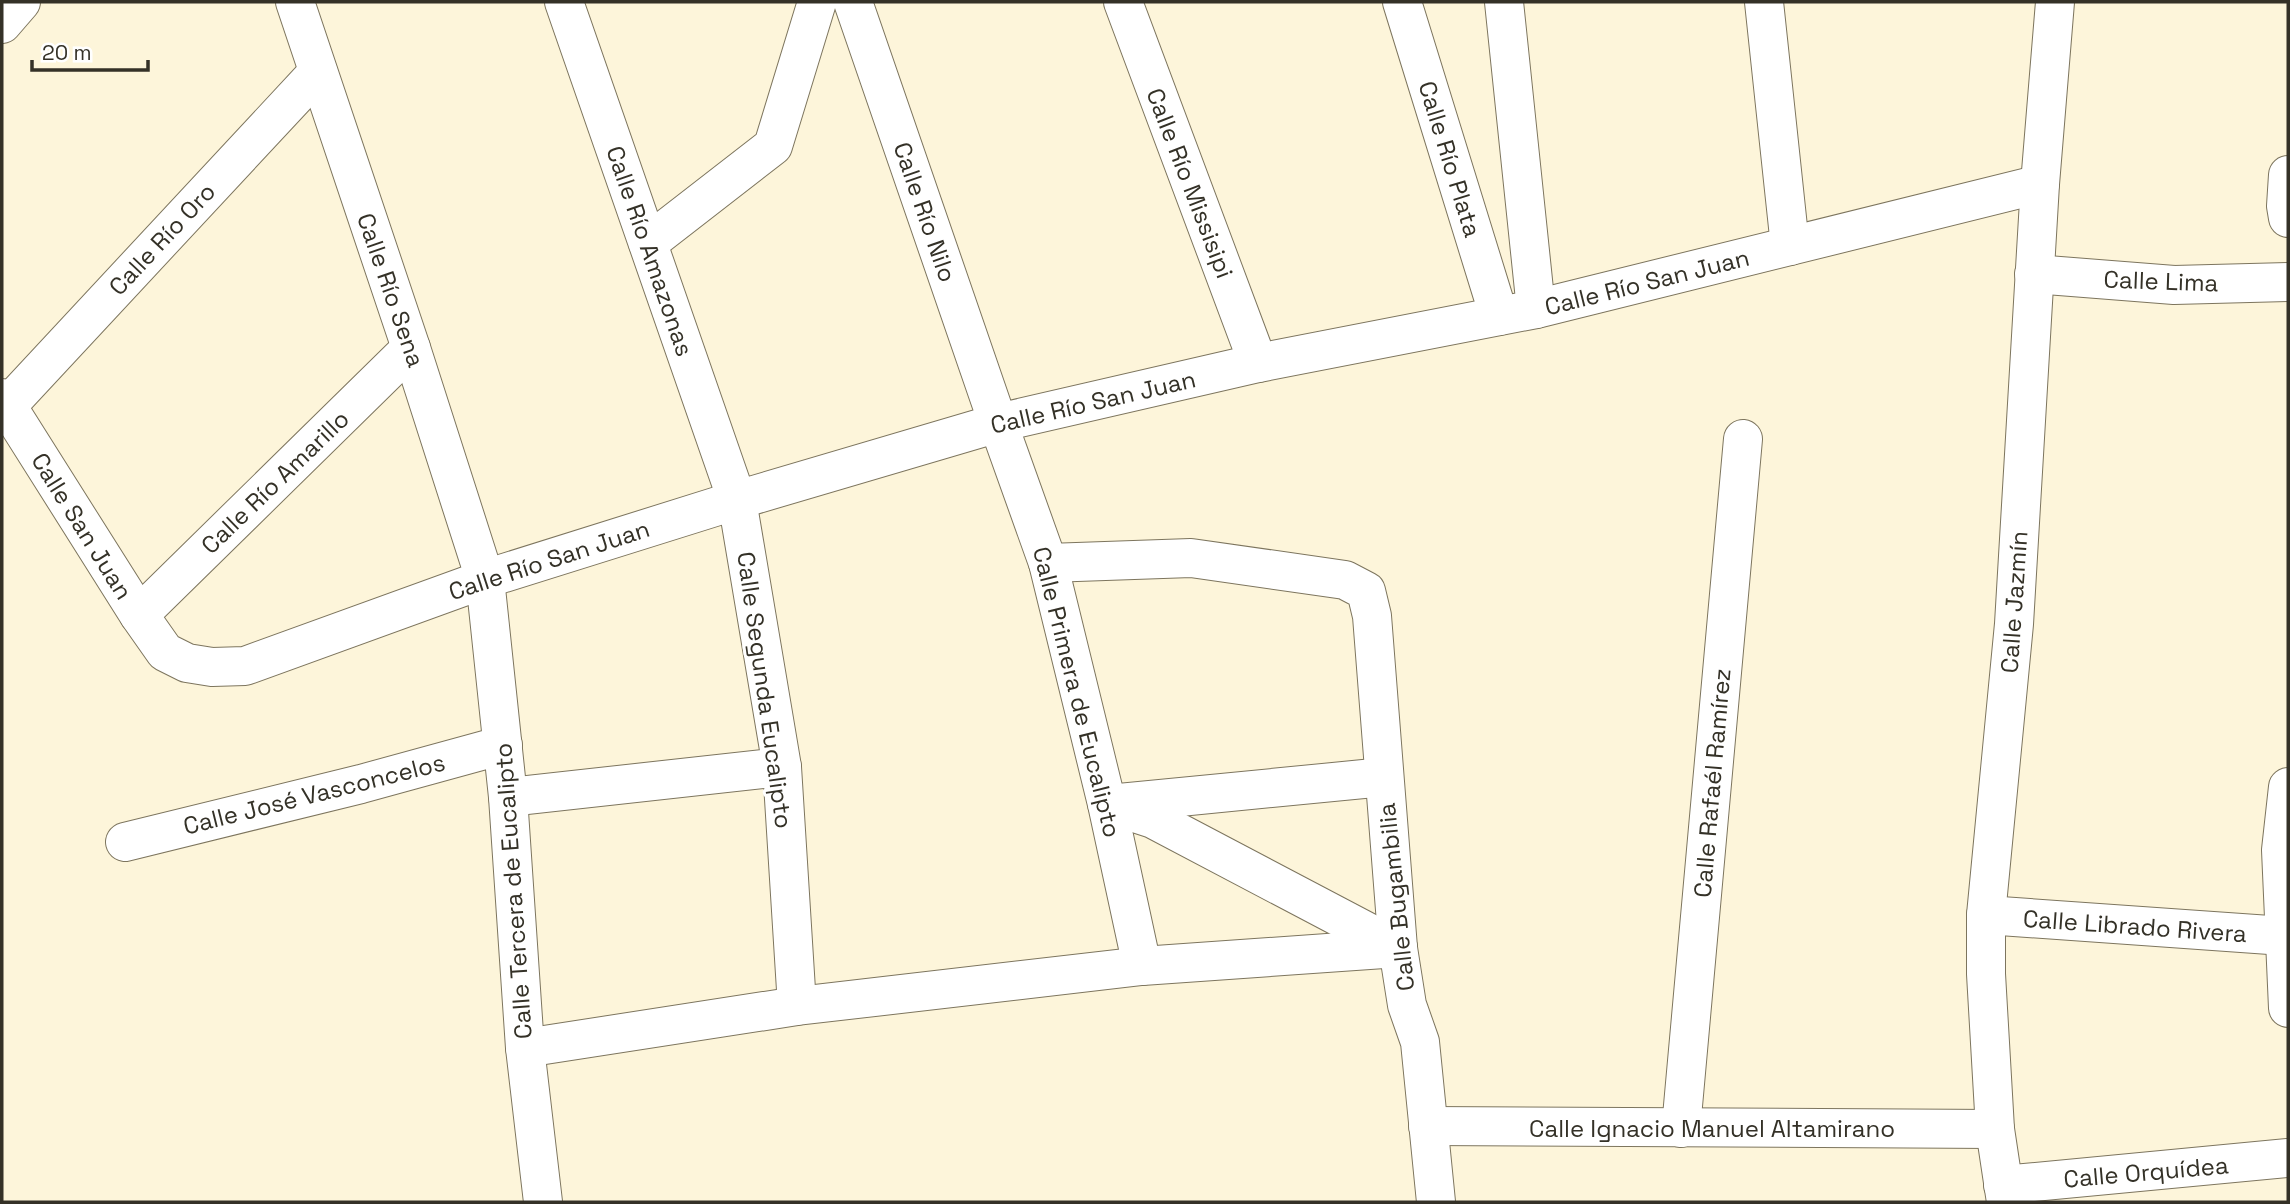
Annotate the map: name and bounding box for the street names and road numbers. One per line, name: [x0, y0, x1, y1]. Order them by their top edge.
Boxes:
street label: Calle Río Plata: [1412, 77, 1488, 241]
street label: Calle Río Missisipi: [1140, 84, 1240, 282]
street label: Calle Río Nilo: [887, 138, 963, 286]
street label: Calle Río Amazonas: [599, 142, 701, 360]
street label: Calle Río Oro: [102, 176, 222, 302]
street label: Calle Río Sena: [350, 209, 432, 371]
street label: Calle Río San Juan: [1542, 242, 1752, 322]
street label: Calle Lima: [2103, 264, 2219, 298]
street label: Calle Río San Juan: [987, 363, 1199, 441]
street label: Calle Río Amarillo: [194, 403, 356, 561]
street label: Calle San Juan: [24, 447, 140, 605]
street label: Calle Río San Juan: [445, 513, 653, 607]
street label: Calle Jazmín: [1994, 530, 2034, 674]
street label: Calle Primera de Eucalipto: [1026, 543, 1128, 841]
street label: Calle Segunda Eucalipto: [730, 550, 800, 830]
street label: Calle Rafaél Ramírez: [1687, 667, 1737, 899]
street label: Calle Tercera de Eucalipto: [487, 742, 539, 1040]
street label: Calle José Vasconcelos: [180, 746, 448, 842]
street label: Calle Bugambilia: [1371, 801, 1421, 992]
street label: Calle Librado Rivera: [2022, 903, 2248, 949]
street label: Calle Ignacio Manuel Altamirano: [1529, 1113, 1895, 1144]
street label: Calle Orquídea: [2062, 1149, 2230, 1195]

